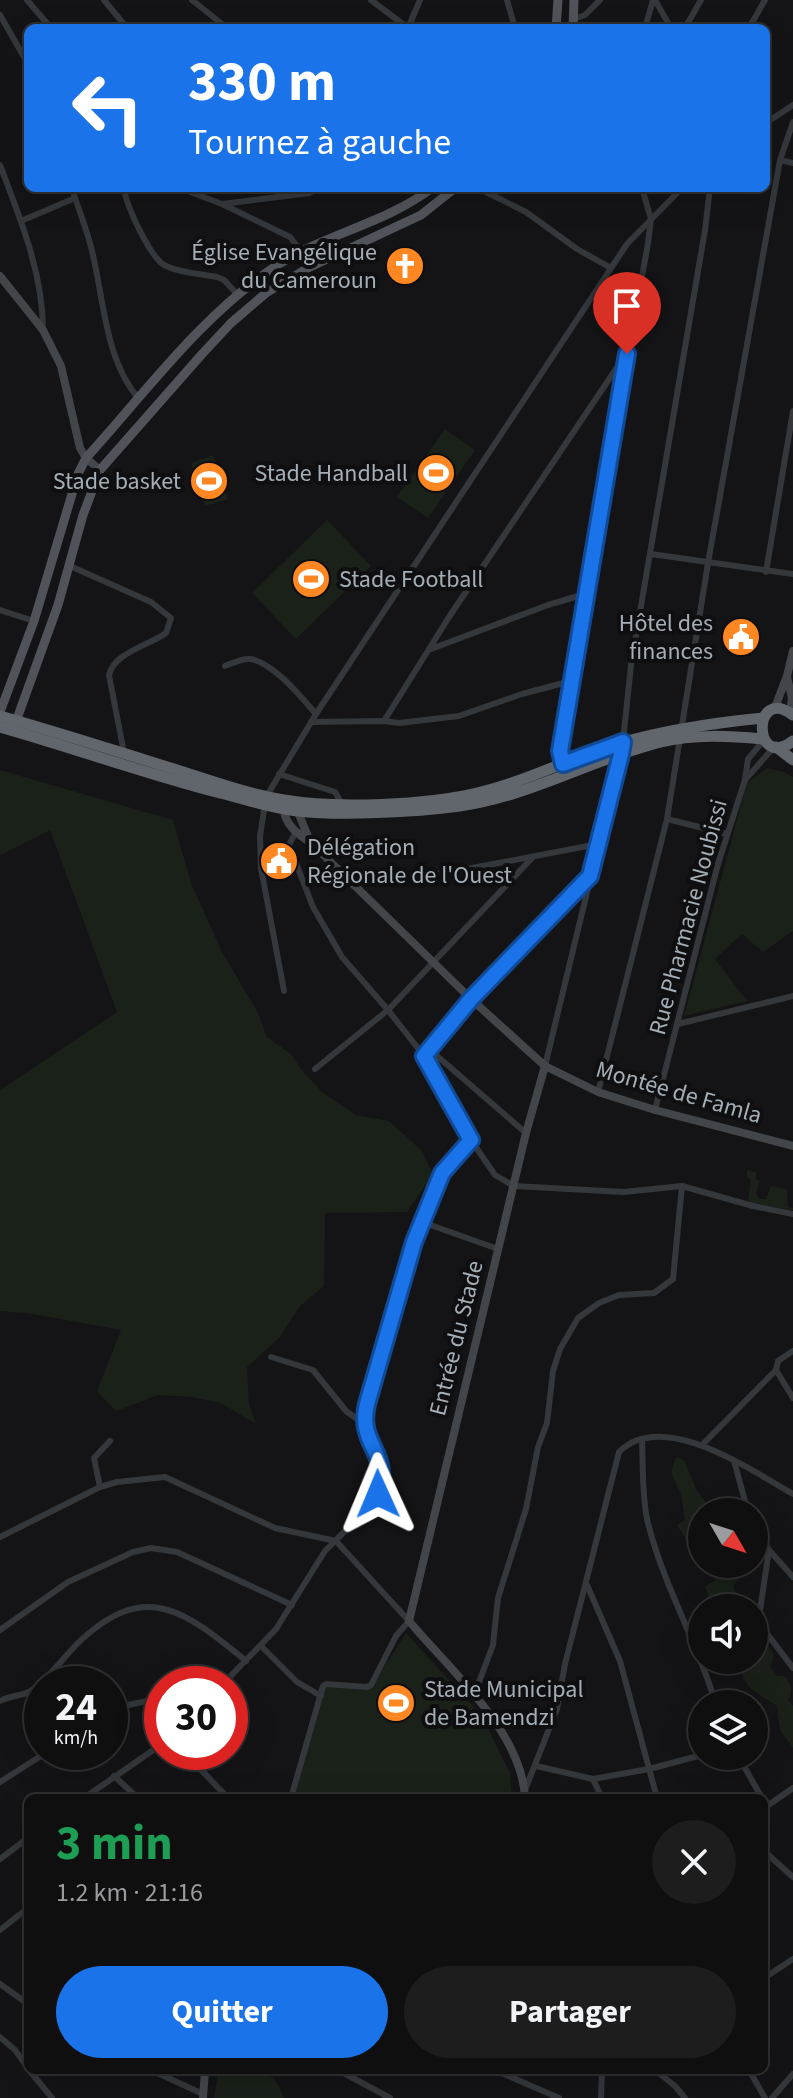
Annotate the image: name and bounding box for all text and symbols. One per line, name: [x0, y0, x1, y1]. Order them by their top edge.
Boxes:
text: 330 m: [188, 43, 336, 122]
icon: left: [56, 56, 160, 160]
text: Tournez à gauche: [188, 117, 451, 168]
place label: Église Evangélique du Cameroun: [191, 235, 377, 298]
church icon: Église Evangélique du Cameroun: [384, 245, 426, 287]
pin: [593, 272, 661, 354]
icon: arrive: [605, 284, 649, 328]
sports icon: Stade Handball: [415, 452, 457, 494]
place label: Stade Handball: [255, 456, 408, 491]
sports icon: Stade basket: [188, 460, 230, 502]
place label: Stade basket: [53, 464, 181, 499]
sports icon: Stade Football: [290, 558, 332, 600]
place label: Stade Football: [339, 562, 484, 597]
place label: Hôtel des finances: [619, 606, 713, 669]
public building icon: Hôtel des finances: [720, 616, 762, 658]
street label: Rue Pharmacie Noubissi: [640, 795, 737, 1039]
place label: Délégation Régionale de l'Ouest: [307, 830, 512, 893]
public building icon: Délégation Régionale de l'Ouest: [258, 840, 300, 882]
street label: Montée de Famla: [592, 1052, 766, 1133]
street label: Entrée du Stade: [420, 1257, 493, 1419]
position arrow: [336, 1452, 420, 1536]
north arrow: [688, 1498, 768, 1578]
map controls: [688, 1498, 768, 1770]
button: sound: [688, 1594, 768, 1674]
speed limit sign: 30: [144, 1666, 248, 1770]
place label: Stade Municipal de Bamendzi: [424, 1672, 584, 1735]
text: 24: [55, 1679, 97, 1736]
sports icon: Stade Municipal de Bamendzi: [375, 1682, 417, 1724]
button: layers: [688, 1690, 768, 1770]
text: km/h: [54, 1724, 98, 1752]
text: 3 min: [56, 1810, 173, 1878]
button: close: [652, 1820, 736, 1904]
text: 1.2 km · 21:16: [56, 1874, 203, 1911]
button: Quitter: [56, 1966, 388, 2058]
button: Partager: [404, 1966, 736, 2058]

